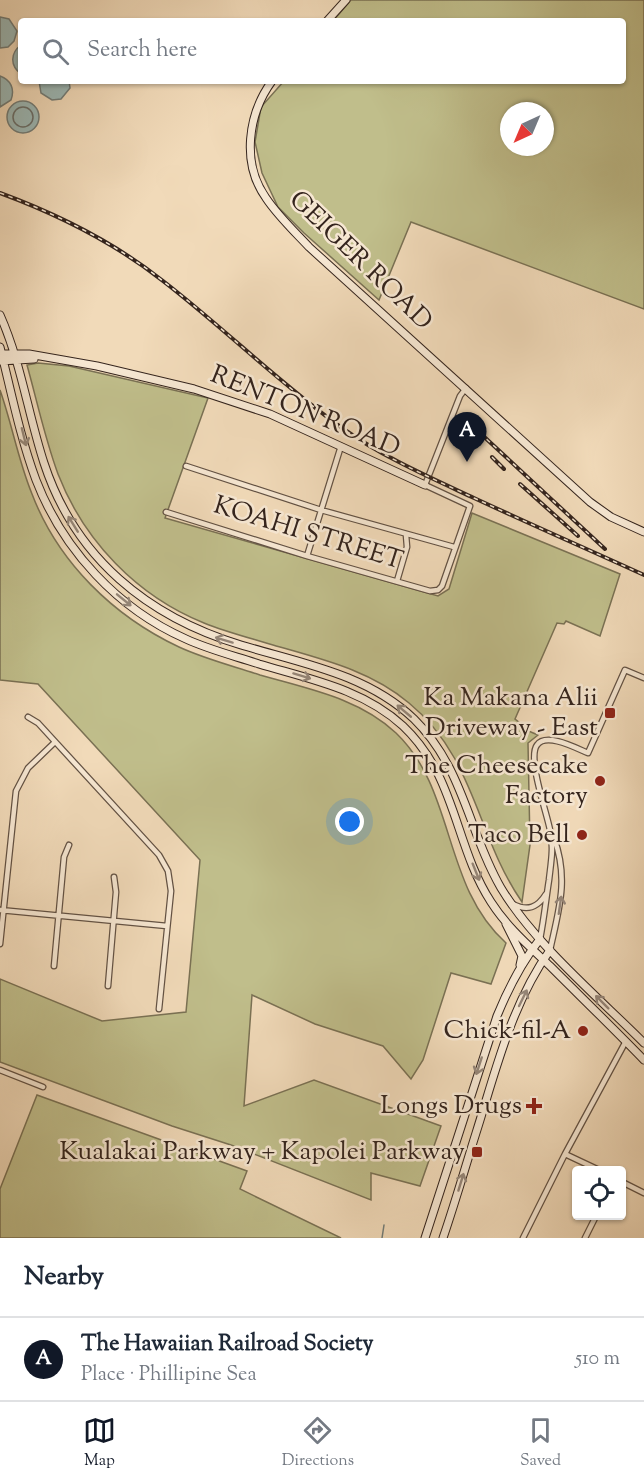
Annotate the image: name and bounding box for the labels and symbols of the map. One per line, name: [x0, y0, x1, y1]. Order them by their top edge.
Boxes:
north arrow: [500, 102, 554, 156]
street label: GEIGER ROAD: [280, 183, 440, 339]
street label: RENTON ROAD: [204, 357, 406, 467]
pin: A: [448, 412, 486, 462]
one-way arrow: [18, 428, 30, 447]
street label: KOAHI STREET: [209, 488, 407, 580]
one-way arrow: [66, 516, 78, 533]
one-way arrow: [116, 594, 132, 607]
one-way arrow: [215, 634, 234, 645]
one-way arrow: [292, 671, 311, 682]
place label: Ka Makana Alii Driveway - East: [424, 680, 598, 747]
one-way arrow: [397, 704, 412, 718]
marker: Ka Makana Alii Driveway - East: [603, 706, 617, 720]
place label: The Cheesecake Factory: [405, 748, 588, 815]
marker: The Cheesecake Factory: [593, 774, 607, 788]
your location: [335, 807, 364, 836]
place label: Taco Bell: [468, 817, 570, 854]
marker: Taco Bell: [575, 828, 589, 842]
one-way arrow: [471, 862, 482, 880]
one-way arrow: [555, 895, 566, 915]
one-way arrow: [517, 989, 529, 1007]
one-way arrow: [595, 995, 610, 1010]
place label: Chick-fil-A: [444, 1013, 571, 1050]
marker: Chick-fil-A: [576, 1024, 590, 1038]
one-way arrow: [473, 1056, 484, 1075]
place label: Longs Drugs: [380, 1088, 522, 1125]
marker: Longs Drugs: [527, 1099, 541, 1113]
place label: Kualakai Parkway + Kapolei Parkway: [59, 1134, 465, 1171]
marker: Kualakai Parkway + Kapolei Parkway: [470, 1145, 484, 1159]
one-way arrow: [456, 1173, 467, 1192]

